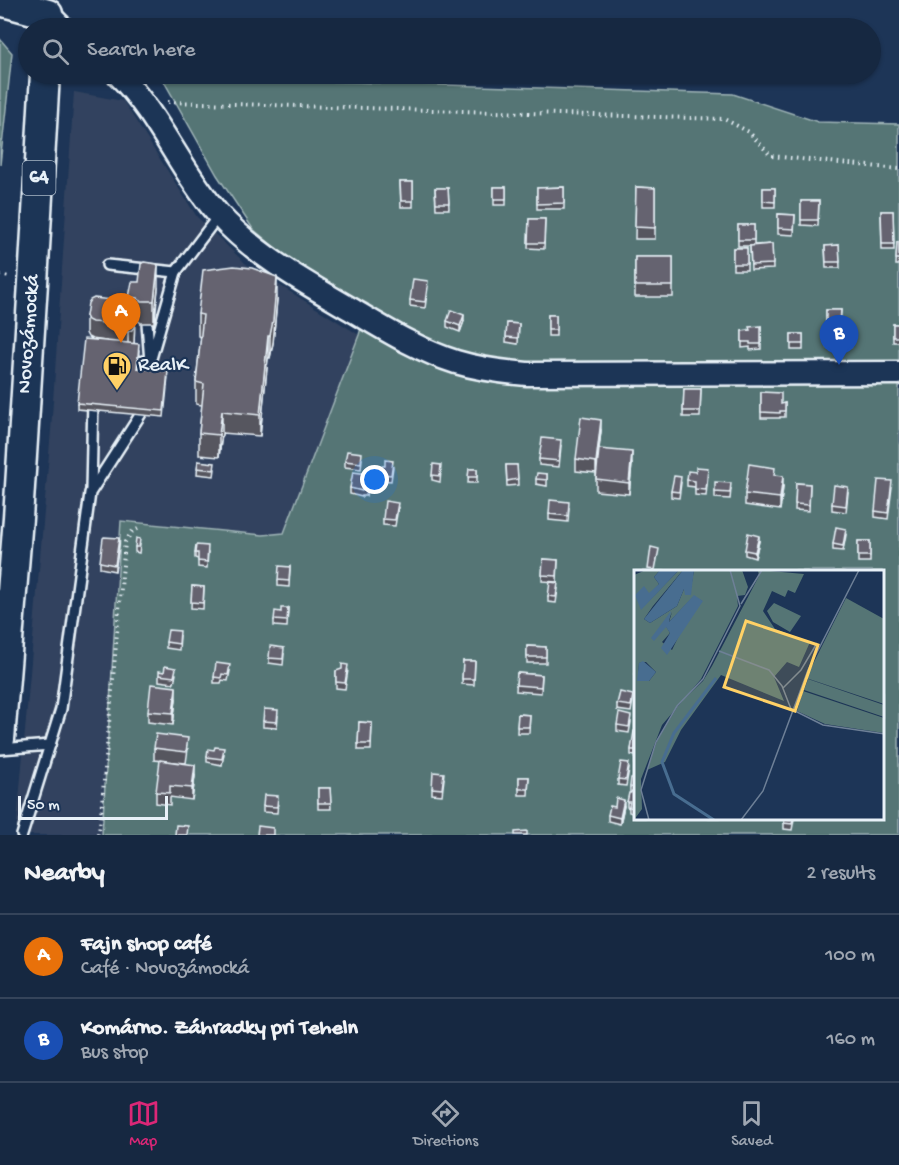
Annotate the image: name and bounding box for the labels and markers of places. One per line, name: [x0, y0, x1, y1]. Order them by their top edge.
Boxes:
pin: A: [102, 294, 140, 343]
pin: B: [820, 316, 858, 365]
fuel station icon: RealK: [101, 350, 133, 392]
place label: RealK: [138, 354, 190, 379]

